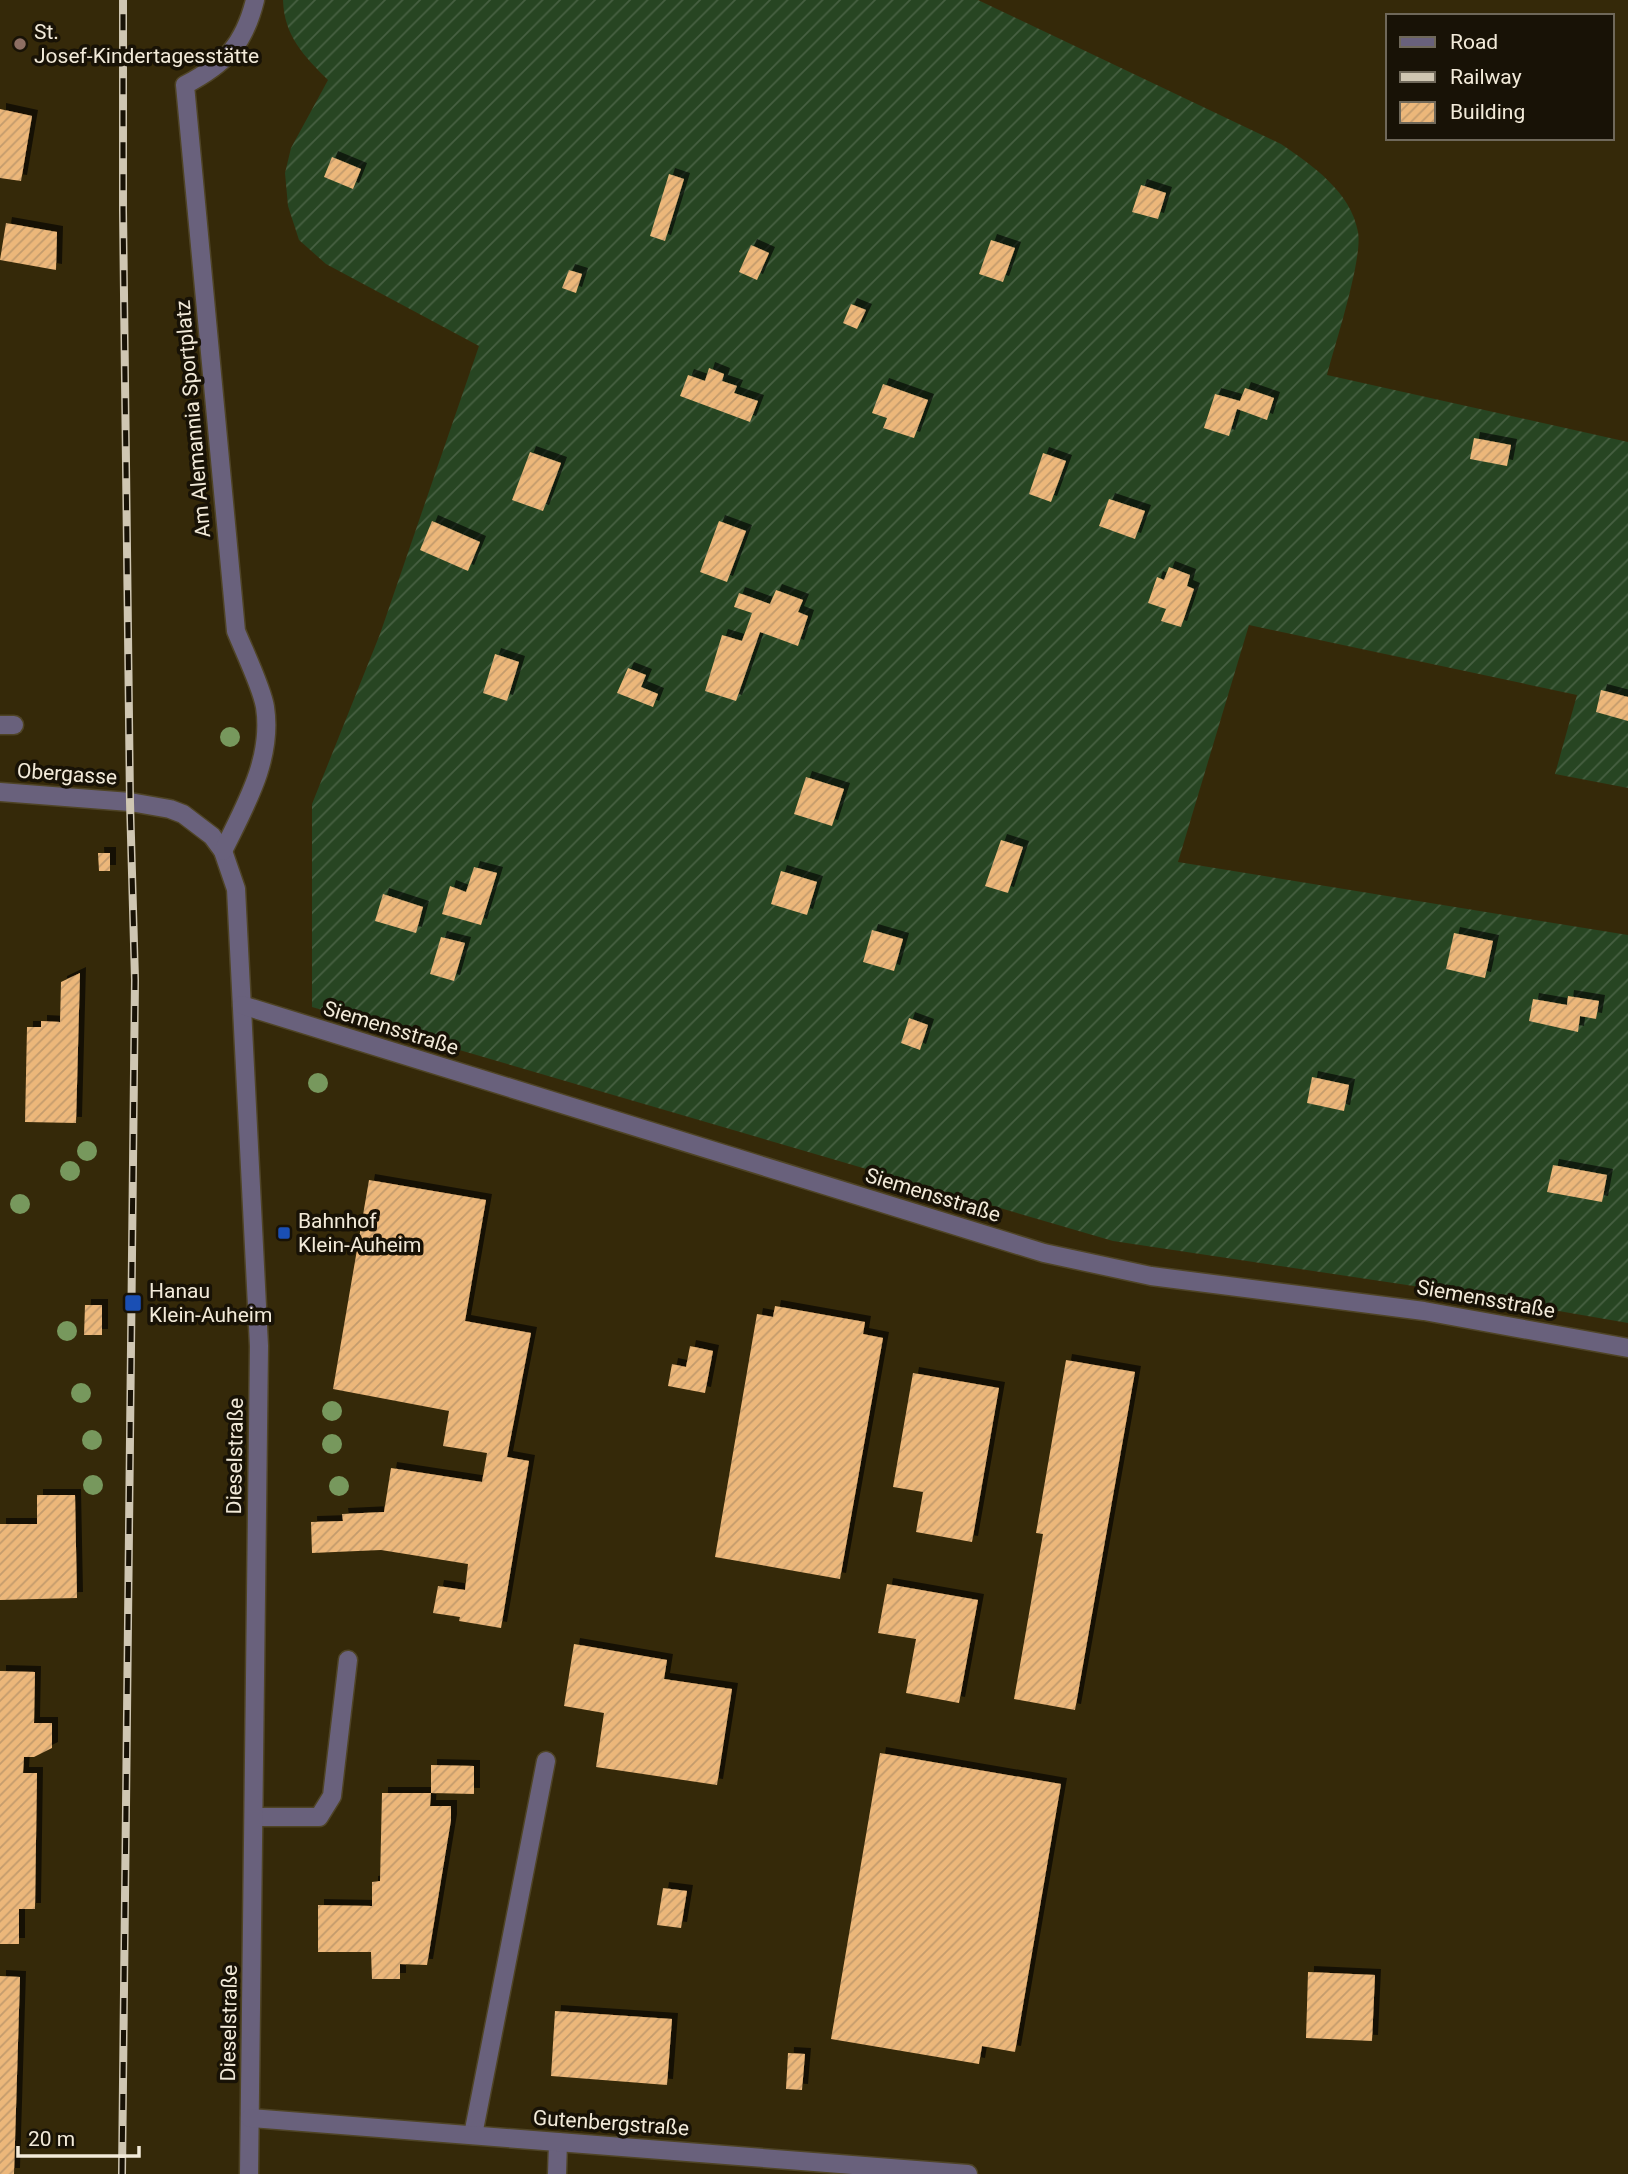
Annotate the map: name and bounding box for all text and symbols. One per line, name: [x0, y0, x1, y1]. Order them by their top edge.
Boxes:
legend: [1386, 14, 1614, 140]
place label: St. Josef-Kindertagesstätte: [34, 20, 259, 68]
text: Road: [1450, 30, 1498, 54]
marker: St. Josef-Kindertagesstätte: [12, 36, 28, 52]
text: Railway: [1450, 65, 1522, 89]
text: Building: [1450, 100, 1525, 124]
street label: Am Alemannia Sportplatz: [171, 299, 215, 539]
street label: Obergasse: [16, 759, 118, 789]
street label: Siemensstraße: [320, 996, 462, 1060]
street label: Siemensstraße: [862, 1163, 1004, 1227]
place label: Bahnhof Klein-Auheim: [298, 1209, 421, 1257]
marker: Bahnhof Klein-Auheim: [276, 1225, 292, 1241]
street label: Siemensstraße: [1415, 1275, 1557, 1323]
place label: Hanau Klein-Auheim: [149, 1279, 272, 1327]
marker: Hanau Klein-Auheim: [123, 1293, 143, 1313]
street label: Dieselstraße: [222, 1398, 248, 1514]
street label: Dieselstraße: [216, 1965, 242, 2081]
street label: Gutenbergstraße: [532, 2106, 690, 2140]
scale bar: [18, 2114, 138, 2158]
text: 20 m: [28, 2127, 75, 2151]

